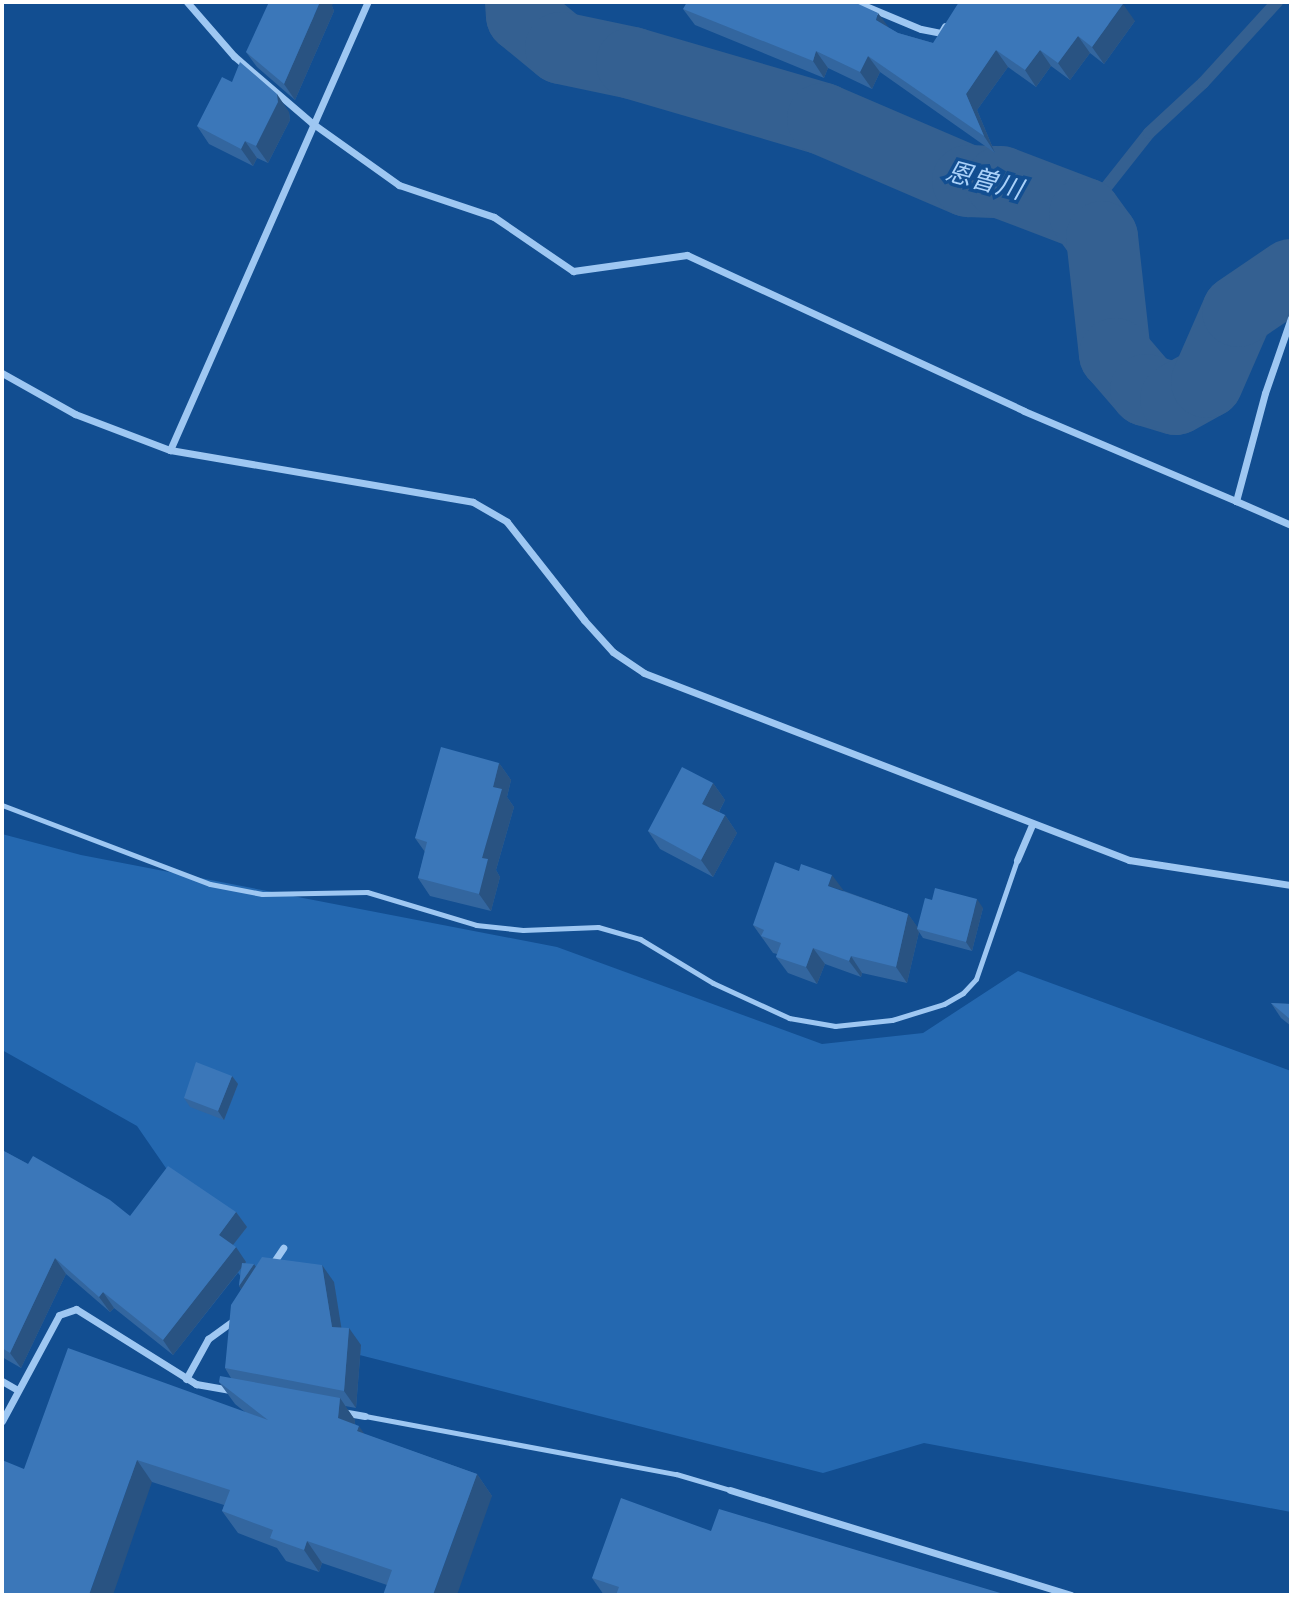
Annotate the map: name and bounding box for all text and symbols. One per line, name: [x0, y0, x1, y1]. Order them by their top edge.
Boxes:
water label: 恩曽川: [942, 156, 1026, 206]

